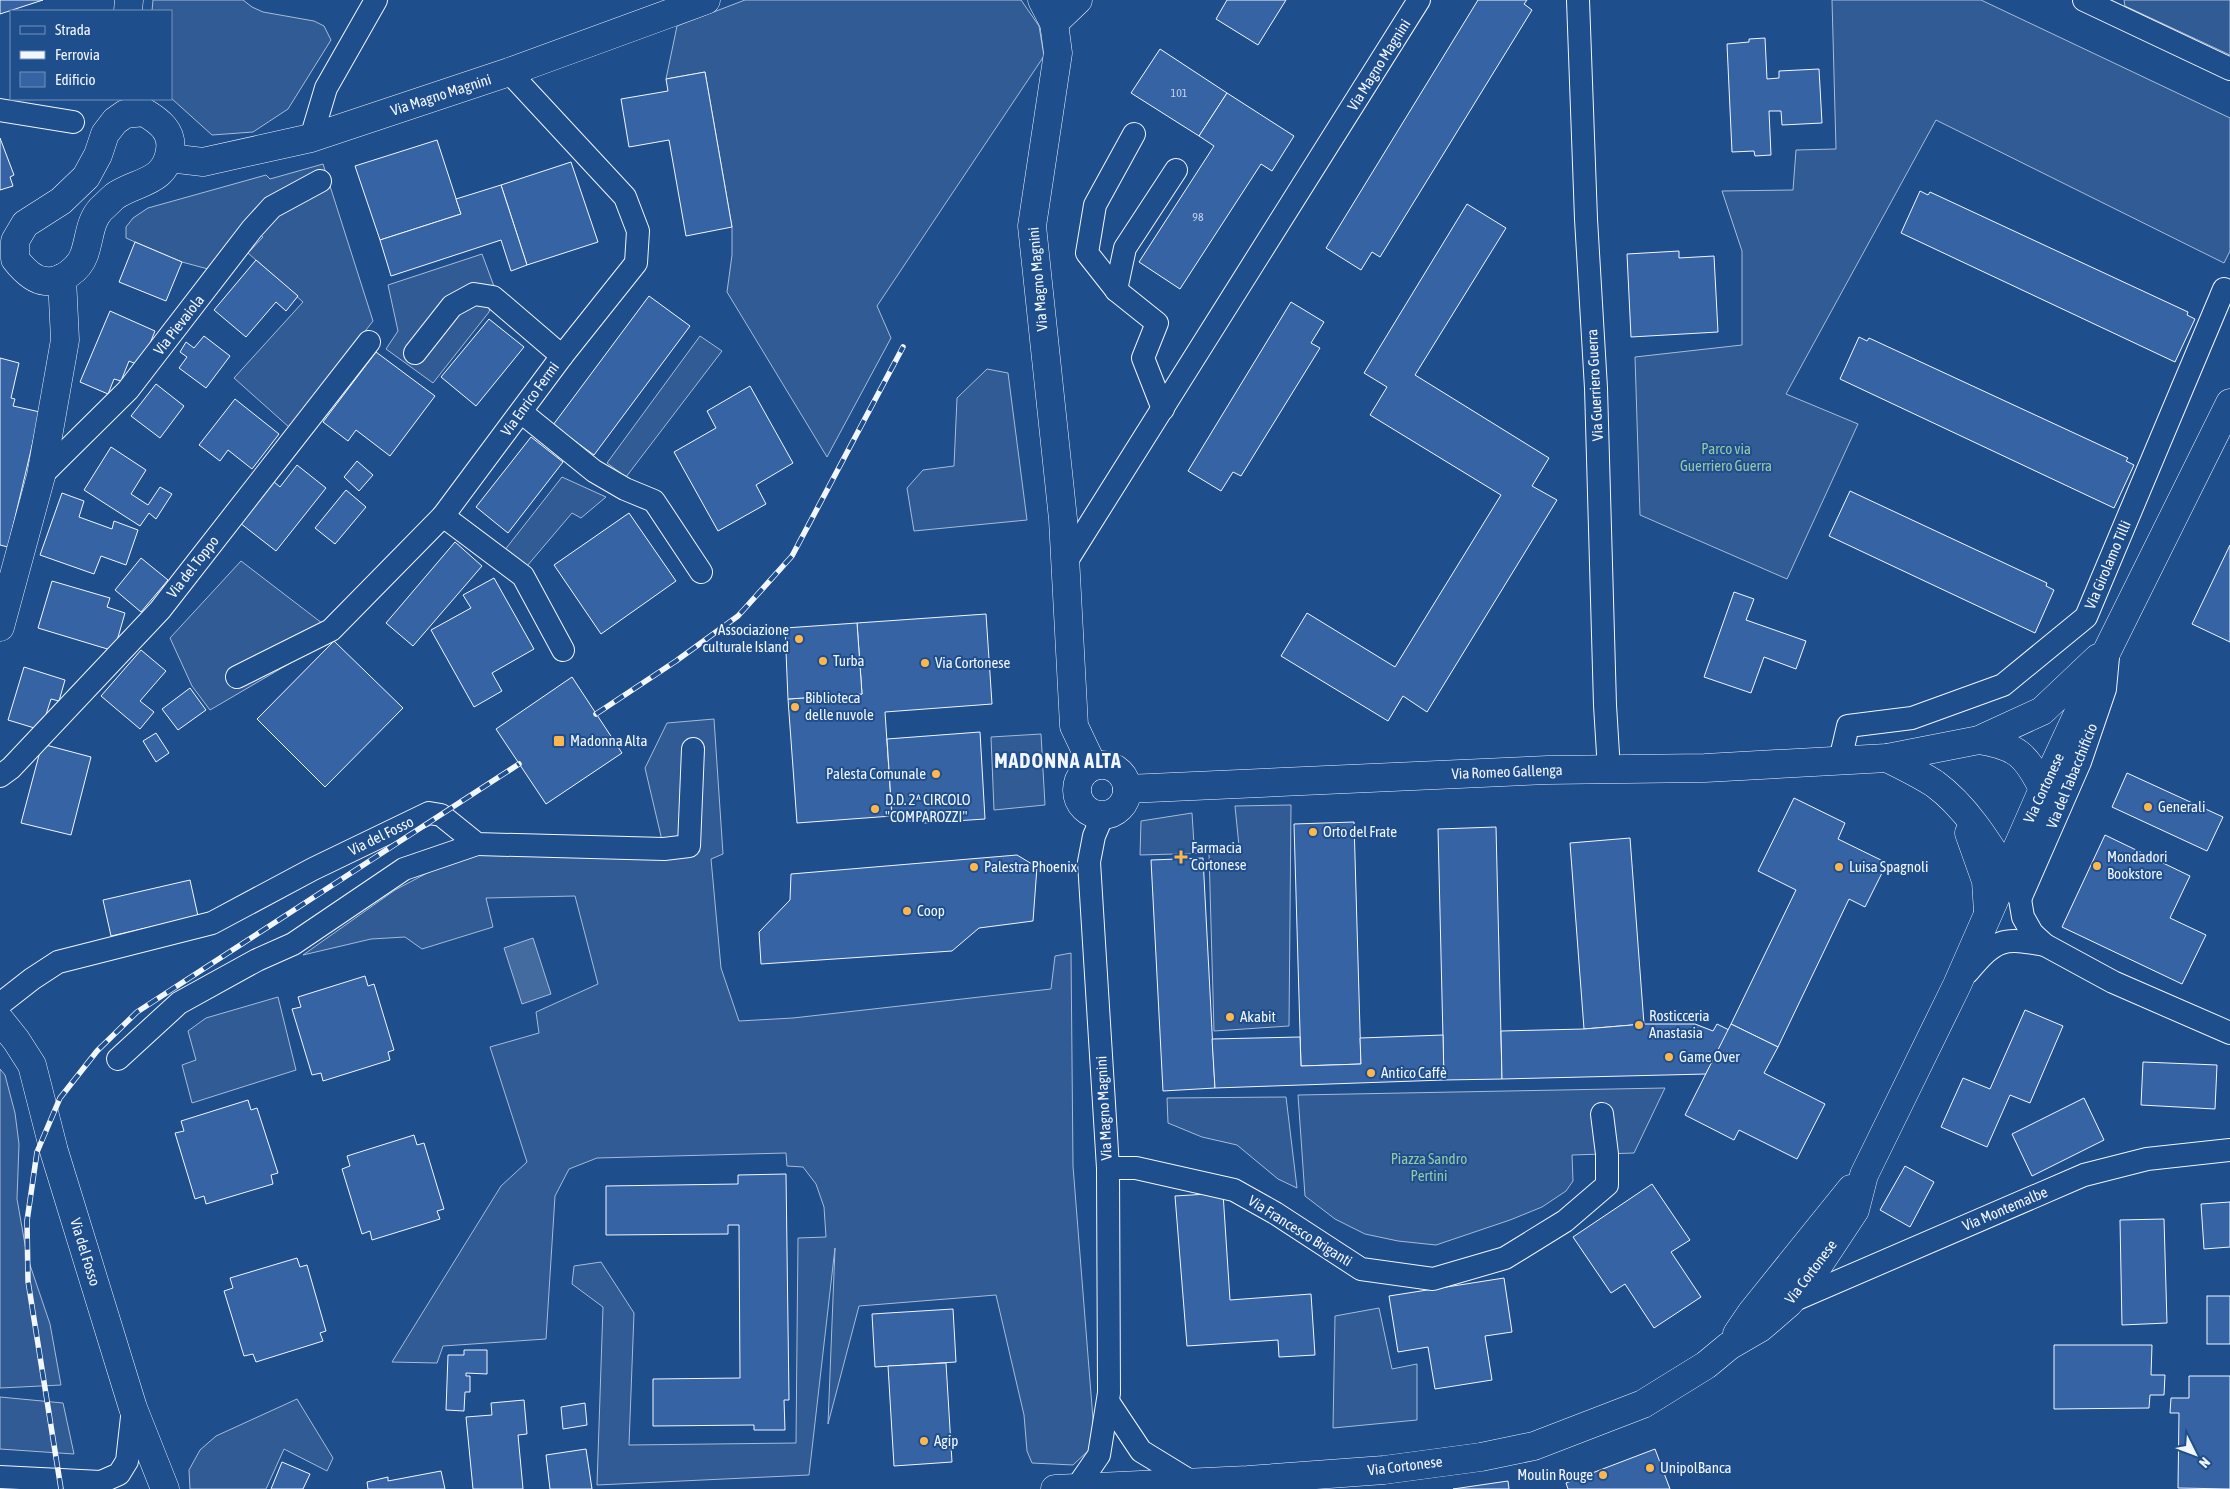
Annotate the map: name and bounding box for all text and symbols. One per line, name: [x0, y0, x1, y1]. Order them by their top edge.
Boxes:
legend: [10, 10, 172, 100]
street label: Via Magno Magnini: [1344, 16, 1414, 114]
text: Strada: [55, 21, 91, 38]
text: Ferrovia: [55, 46, 100, 63]
street label: Via Magno Magnini: [388, 70, 493, 119]
text: Edificio: [55, 71, 96, 88]
house number: 101: [1171, 86, 1188, 100]
house number: 98: [1192, 210, 1204, 224]
street label: Via Magno Magnini: [1024, 226, 1051, 332]
street label: Via Pievaiola: [150, 291, 207, 358]
street label: Via Guerriero Guerra: [1583, 329, 1606, 441]
street label: Via Enrico Fermi: [497, 358, 562, 439]
park label: Parco via Guerriero Guerra: [1680, 440, 1772, 474]
street label: Via Girolamo Tilli: [2081, 518, 2134, 612]
street label: Via del Toppo: [163, 532, 222, 601]
place label: Associazione culturale Island: [702, 621, 789, 655]
marker: Associazione culturale Island: [793, 633, 805, 645]
place label: Turba: [833, 652, 865, 669]
place label: Via Cortonese: [935, 654, 1011, 671]
marker: Turba: [817, 655, 829, 667]
marker: Via Cortonese: [919, 657, 931, 669]
place label: Biblioteca delle nuvole: [805, 689, 874, 723]
marker: Biblioteca delle nuvole: [789, 701, 801, 713]
street label: Via del Tabacchificio: [2043, 721, 2100, 831]
place label: Madonna Alta: [570, 732, 647, 749]
marker: Madonna Alta: [552, 734, 566, 748]
district label: MADONNA ALTA: [994, 749, 1122, 772]
street label: Via Cortonese: [2020, 750, 2067, 826]
street label: Via Romeo Gallenga: [1451, 761, 1563, 782]
place label: Palesta Comunale: [826, 765, 926, 782]
marker: Palesta Comunale: [930, 768, 942, 780]
place label: D.D. 2^ CIRCOLO "COMPAROZZI": [885, 791, 971, 825]
place label: Generali: [2158, 798, 2205, 815]
marker: Generali: [2142, 801, 2154, 813]
marker: D.D. 2^ CIRCOLO "COMPAROZZI": [869, 803, 881, 815]
street label: Via del Fosso: [345, 813, 416, 859]
place label: Orto del Frate: [1323, 823, 1397, 840]
marker: Orto del Frate: [1307, 826, 1319, 838]
place label: Farmacia Cortonese: [1191, 839, 1247, 873]
place label: Mondadori Bookstore: [2107, 848, 2168, 882]
marker: Farmacia Cortonese: [1175, 851, 1187, 863]
place label: Palestra Phoenix: [984, 858, 1077, 875]
place label: Luisa Spagnoli: [1849, 858, 1928, 875]
marker: Mondadori Bookstore: [2091, 860, 2103, 872]
marker: Palestra Phoenix: [968, 861, 980, 873]
marker: Luisa Spagnoli: [1833, 861, 1845, 873]
place label: Coop: [917, 902, 945, 919]
marker: Coop: [901, 905, 913, 917]
place label: Rosticceria Anastasia: [1649, 1007, 1709, 1041]
place label: Akabit: [1240, 1008, 1276, 1025]
marker: Akabit: [1224, 1011, 1236, 1023]
marker: Rosticceria Anastasia: [1633, 1019, 1645, 1031]
place label: Game Over: [1679, 1048, 1740, 1065]
marker: Game Over: [1663, 1051, 1675, 1063]
street label: Via Magno Magnini: [1092, 1055, 1115, 1161]
place label: Antico Caffè: [1381, 1064, 1447, 1081]
marker: Antico Caffè: [1365, 1067, 1377, 1079]
park label: Piazza Sandro Pertini: [1391, 1150, 1467, 1184]
street label: Via Montemalbe: [1960, 1183, 2050, 1234]
street label: Via Francesco Briganti: [1245, 1192, 1355, 1269]
street label: Via del Fosso: [67, 1216, 104, 1288]
street label: Via Cortonese: [1781, 1236, 1840, 1307]
north arrow: [2170, 1429, 2220, 1479]
place label: Agip: [934, 1432, 958, 1449]
marker: Agip: [918, 1435, 930, 1447]
street label: Via Cortonese: [1367, 1452, 1444, 1479]
text: N: [2196, 1454, 2213, 1471]
place label: UnipolBanca: [1660, 1459, 1732, 1476]
marker: UnipolBanca: [1644, 1462, 1656, 1474]
place label: Moulin Rouge: [1517, 1466, 1593, 1483]
marker: Moulin Rouge: [1597, 1469, 1609, 1481]

